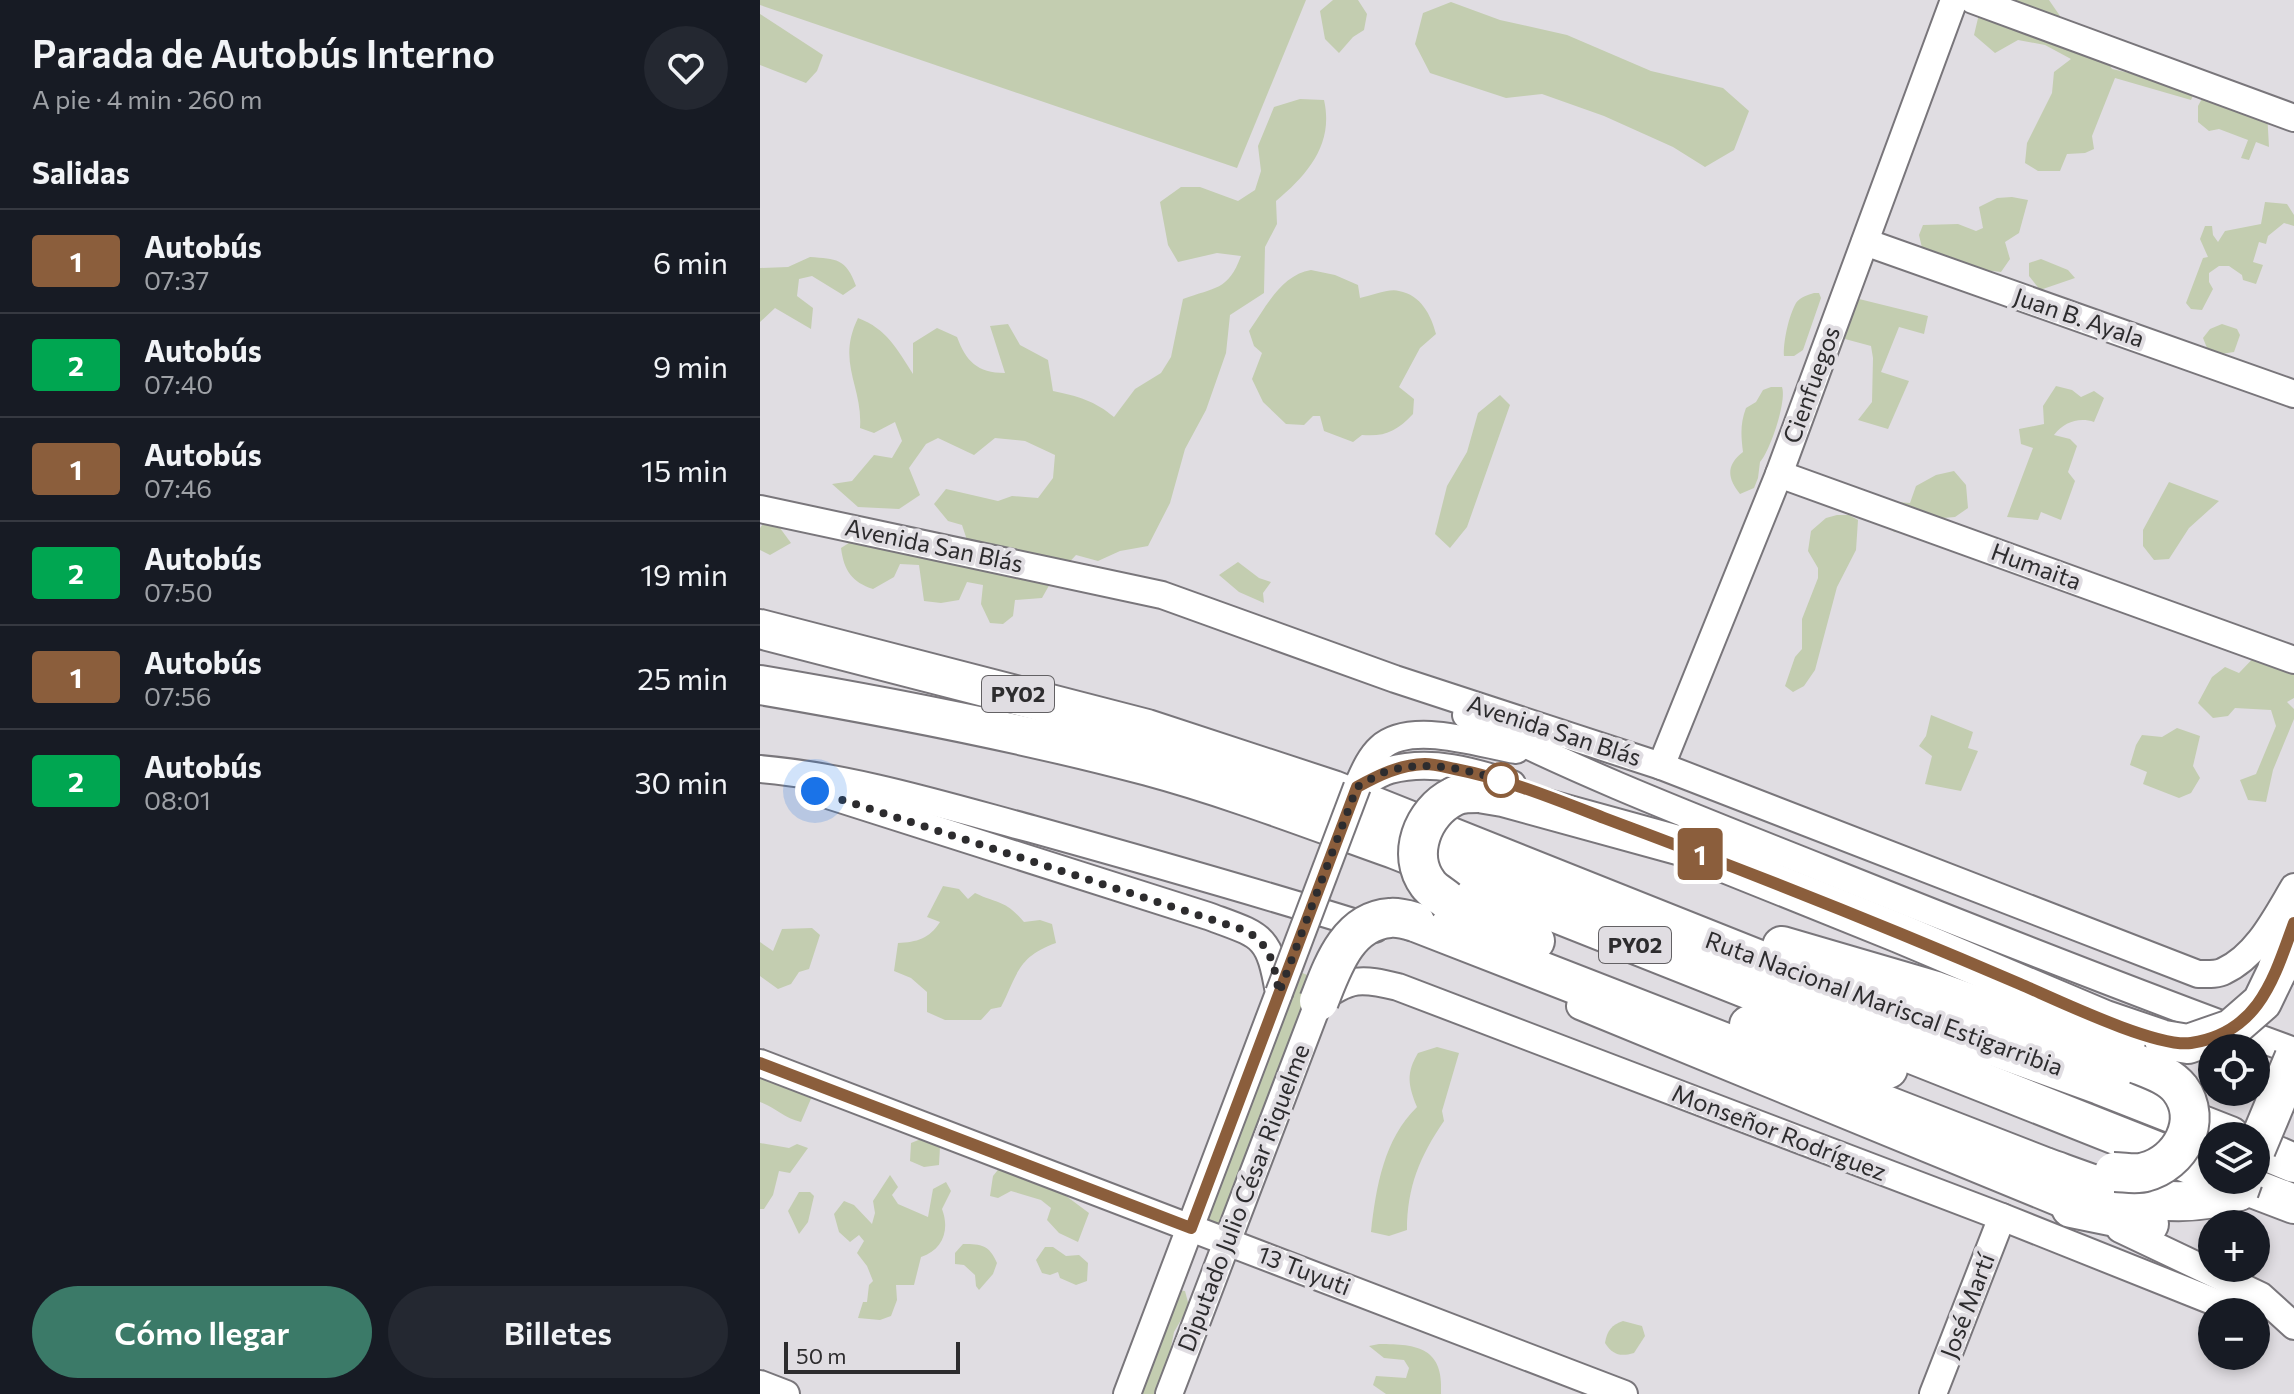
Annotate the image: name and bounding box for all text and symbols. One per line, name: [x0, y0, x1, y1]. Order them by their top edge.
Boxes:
button: heart: [644, 26, 728, 110]
text: Parada de Autobús Interno: [32, 29, 495, 76]
text: A pie · 4 min · 260 m: [32, 83, 262, 114]
text: Salidas: [32, 153, 130, 190]
text: Autobús: [144, 227, 262, 264]
text: 6 min: [653, 243, 728, 280]
text: 1: [70, 244, 82, 278]
text: 07:37: [144, 264, 209, 295]
street label: Juan B. Ayala: [2010, 281, 2149, 352]
street label: Cienfuegos: [1776, 322, 1845, 447]
text: Autobús: [144, 331, 262, 368]
text: 9 min: [653, 347, 728, 384]
text: 2: [68, 348, 84, 382]
text: 07:40: [144, 368, 213, 399]
text: Autobús: [144, 435, 262, 472]
text: 15 min: [641, 451, 728, 488]
text: 1: [70, 452, 82, 486]
text: 07:46: [144, 472, 212, 503]
street label: Avenida San Blás: [843, 512, 1026, 578]
street label: Humaita: [1988, 536, 2085, 595]
text: Autobús: [144, 539, 262, 576]
text: 19 min: [640, 555, 728, 592]
text: 2: [68, 556, 84, 590]
text: 07:50: [144, 576, 213, 607]
text: Autobús: [144, 643, 262, 680]
text: 25 min: [637, 659, 728, 696]
text: 1: [70, 660, 82, 694]
road number: PY02: [982, 676, 1054, 712]
text: 07:56: [144, 680, 211, 711]
street label: Avenida San Blás: [1464, 688, 1645, 771]
text: Autobús: [144, 747, 262, 784]
text: 30 min: [634, 763, 728, 800]
unlabelled marker: [1484, 763, 1518, 797]
text: 2: [68, 764, 84, 798]
your location: [795, 771, 835, 811]
text: 08:01: [144, 784, 211, 815]
line badge: 1: [1674, 828, 1726, 880]
text: 1: [1694, 837, 1706, 871]
street label: Ruta Nacional Mariscal Estigarribia: [1702, 924, 2067, 1081]
road number: PY02: [1599, 927, 1671, 963]
map controls: [2198, 1034, 2270, 1370]
button: locate: [2198, 1034, 2270, 1106]
street label: Diputado Julio César Riquelme: [1170, 1040, 1315, 1355]
street label: Monseñor Rodríguez: [1668, 1077, 1891, 1186]
button: layers: [2198, 1122, 2270, 1194]
button: +: [2198, 1210, 2270, 1282]
street label: 13 Tuyuti: [1254, 1239, 1355, 1301]
street label: José Martí: [1933, 1248, 2000, 1362]
button: Cómo llegar: [32, 1286, 372, 1378]
button: Billetes: [388, 1286, 728, 1378]
button: −: [2198, 1298, 2270, 1370]
scale bar: [784, 1338, 960, 1374]
text: 50 m: [796, 1342, 846, 1369]

